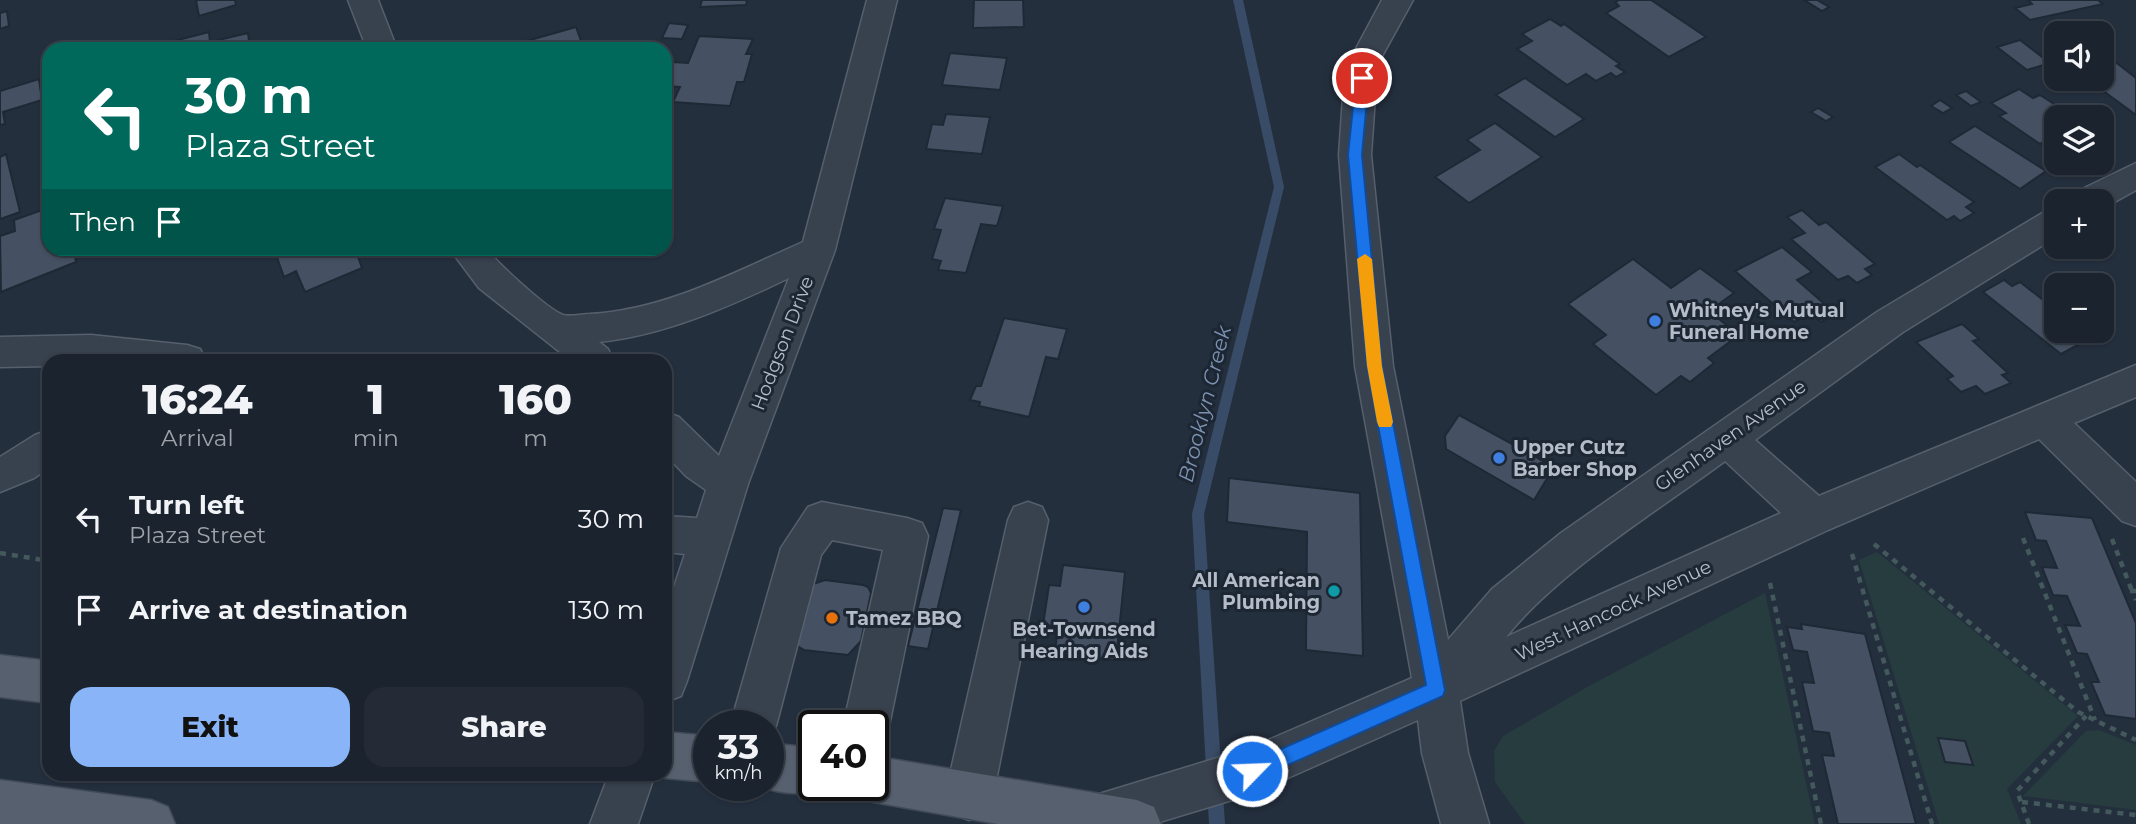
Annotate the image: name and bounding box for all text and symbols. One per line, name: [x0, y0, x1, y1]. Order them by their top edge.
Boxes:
map controls: [2044, 21, 2114, 343]
button: sound: [2044, 21, 2114, 91]
pin: [1332, 48, 1392, 108]
icon: arrive: [1343, 59, 1381, 97]
text: 30 m: [185, 66, 313, 125]
icon: left: [70, 70, 161, 161]
button: layers: [2044, 105, 2114, 175]
text: Plaza Street: [185, 126, 376, 165]
button: +: [2044, 189, 2114, 259]
icon: arrive: [150, 203, 188, 241]
text: Then: [70, 206, 136, 238]
street label: Hodgson Drive: [746, 273, 819, 414]
button: −: [2044, 273, 2114, 343]
place label: Whitney's Mutual Funeral Home: [1669, 299, 1844, 344]
marker: Whitney's Mutual Funeral Home: [1647, 313, 1663, 329]
water label: Brooklyn Creek: [1173, 321, 1236, 485]
text: 16:24: [142, 373, 253, 425]
text: 1: [367, 373, 384, 425]
text: 160: [499, 373, 572, 425]
street label: Glenhaven Avenue: [1650, 375, 1810, 496]
text: Arrival: [161, 424, 234, 452]
text: min: [353, 424, 399, 452]
text: m: [523, 424, 548, 452]
place label: Upper Cutz Barber Shop: [1513, 436, 1637, 481]
marker: Upper Cutz Barber Shop: [1491, 450, 1507, 466]
text: Turn left: [129, 489, 245, 521]
icon: left: [70, 500, 108, 538]
text: 30 m: [578, 503, 644, 535]
text: Plaza Street: [129, 521, 266, 549]
street label: West Hancock Avenue: [1511, 555, 1715, 666]
place label: All American Plumbing: [1191, 569, 1320, 614]
marker: All American Plumbing: [1326, 583, 1342, 599]
icon: arrive: [70, 591, 108, 629]
text: Arrive at destination: [129, 594, 408, 626]
text: 130 m: [568, 594, 644, 626]
marker: Bet-Townsend Hearing Aids: [1076, 599, 1092, 615]
place label: Tamez BBQ: [846, 607, 962, 630]
marker: Tamez BBQ: [824, 610, 840, 626]
place label: Bet-Townsend Hearing Aids: [1012, 618, 1156, 663]
button: Exit: [70, 687, 350, 767]
button: Share: [364, 687, 644, 767]
speed limit sign: 40: [798, 710, 889, 801]
text: 33: [718, 725, 759, 768]
position arrow: [1215, 734, 1289, 808]
text: km/h: [714, 762, 763, 784]

